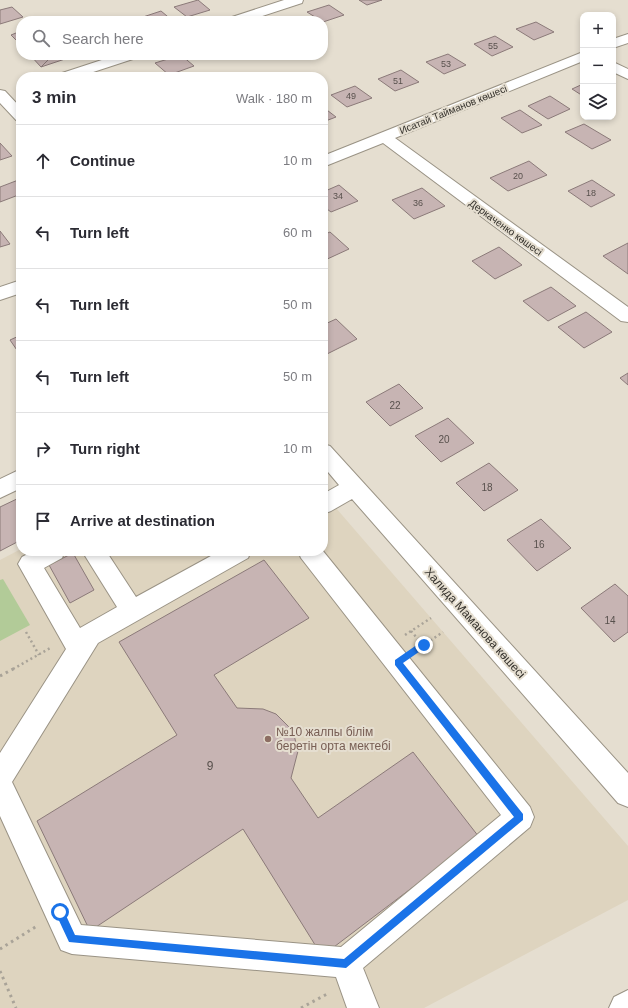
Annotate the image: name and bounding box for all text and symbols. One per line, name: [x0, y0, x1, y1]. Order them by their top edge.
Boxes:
map controls: [580, 12, 616, 120]
button: +: [580, 12, 616, 48]
search box: [16, 16, 328, 60]
icon: search: [30, 27, 52, 49]
text: Search here: [62, 30, 144, 47]
house number: 55: [488, 41, 498, 51]
button: −: [580, 48, 616, 84]
house number: 53: [441, 59, 451, 69]
house number: 51: [393, 76, 403, 86]
street label: Исатай Тайманов көшесі: [398, 83, 509, 136]
button: layers: [580, 84, 616, 120]
text: 3 min: [32, 88, 76, 107]
text: Walk · 180 m: [236, 91, 312, 106]
house number: 49: [346, 91, 356, 101]
icon: ahead: [32, 150, 54, 172]
text: Continue: [70, 152, 135, 169]
text: 10 m: [283, 153, 312, 168]
house number: 20: [513, 171, 523, 181]
house number: 18: [586, 188, 596, 198]
house number: 34: [333, 191, 343, 201]
street label: Деркаченко көшесі: [467, 197, 544, 258]
house number: 36: [413, 198, 423, 208]
icon: left: [32, 222, 54, 244]
text: Turn left: [70, 224, 129, 241]
text: 60 m: [283, 225, 312, 240]
icon: left: [32, 294, 54, 316]
text: Turn left: [70, 296, 129, 313]
text: 50 m: [283, 297, 312, 312]
icon: left: [32, 366, 54, 388]
text: Turn left: [70, 368, 129, 385]
text: 50 m: [283, 369, 312, 384]
house number: 22: [389, 400, 401, 411]
house number: 20: [438, 434, 450, 445]
icon: right: [32, 438, 54, 460]
text: Turn right: [70, 440, 140, 457]
text: 10 m: [283, 441, 312, 456]
house number: 18: [481, 482, 493, 493]
icon: arrive: [32, 510, 54, 532]
text: Arrive at destination: [70, 512, 215, 529]
house number: 16: [533, 539, 545, 550]
street label: Халида Маманова көшесі: [422, 565, 528, 681]
house number: 14: [604, 615, 616, 626]
route end: [415, 636, 433, 654]
place label: №10 жалпы білім беретін орта мектебі: [276, 725, 391, 753]
marker: №10 жалпы білім беретін орта мектебі: [263, 734, 273, 744]
house number: 9: [207, 759, 214, 773]
route start: [51, 903, 69, 921]

